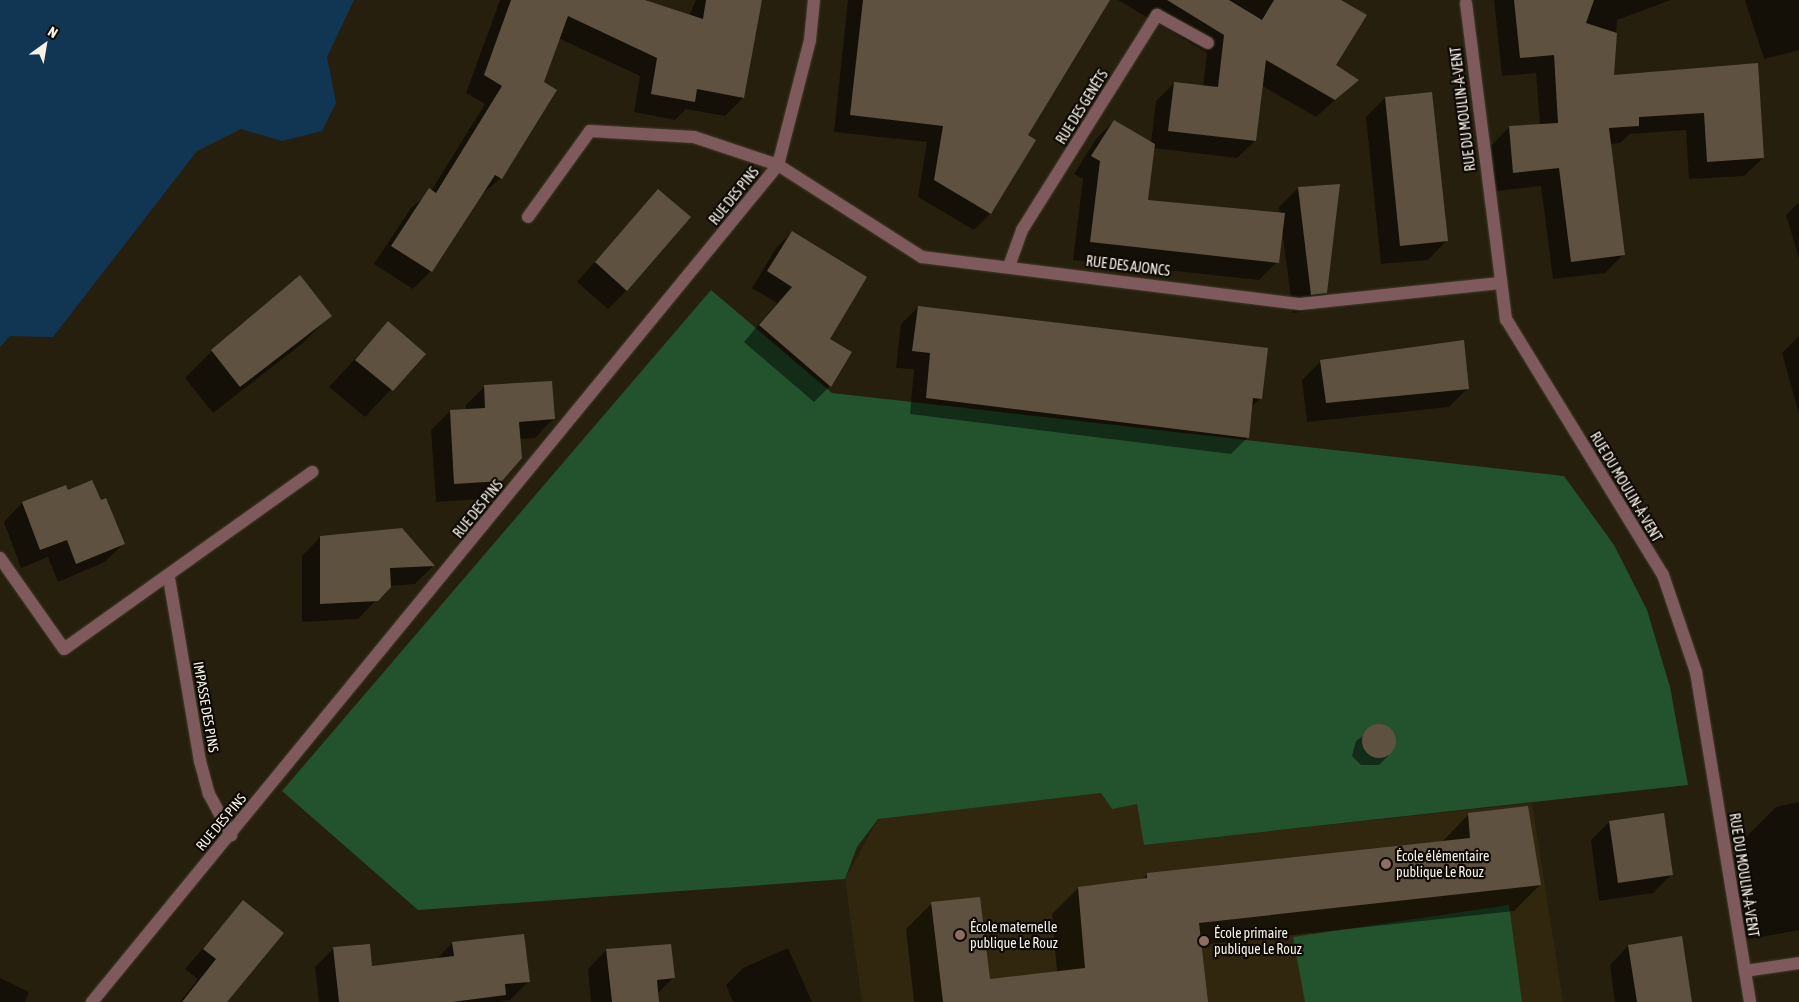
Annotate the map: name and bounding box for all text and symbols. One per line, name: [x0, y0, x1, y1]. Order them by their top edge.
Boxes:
north arrow: [20, 20, 70, 70]
text: N: [45, 23, 61, 41]
street label: RUE DU MOULIN-À-VENT: [1447, 46, 1479, 172]
street label: RUE DES GENÊTS: [1053, 67, 1111, 147]
street label: RUE DES PINS: [706, 164, 762, 228]
street label: RUE DES AJONCS: [1085, 253, 1171, 279]
street label: RUE DU MOULIN-À-VENT: [1587, 429, 1665, 545]
street label: RUE DES PINS: [450, 477, 506, 541]
street label: IMPASSE DES PINS: [190, 660, 222, 754]
street label: RUE DES PINS: [192, 790, 250, 854]
street label: RUE DU MOULIN-À-VENT: [1726, 812, 1762, 938]
place label: École élémentaire publique Le Rouz: [1396, 848, 1489, 880]
marker: École élémentaire publique Le Rouz: [1380, 858, 1392, 870]
place label: École maternelle publique Le Rouz: [970, 919, 1058, 952]
place label: École primaire publique Le Rouz: [1214, 925, 1302, 958]
marker: École maternelle publique Le Rouz: [954, 929, 966, 941]
marker: École primaire publique Le Rouz: [1198, 935, 1210, 947]

